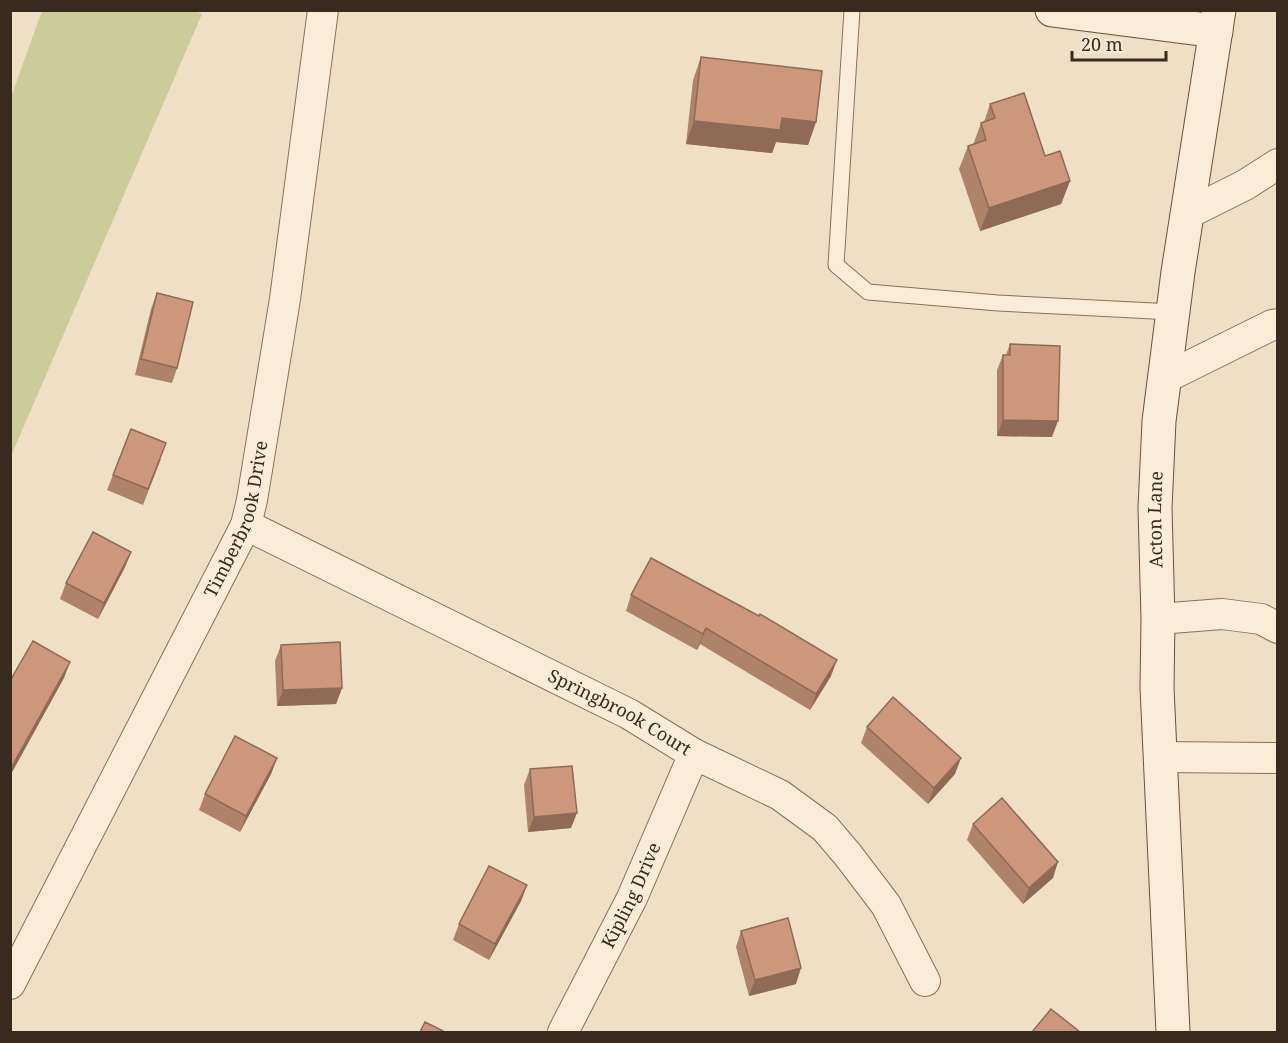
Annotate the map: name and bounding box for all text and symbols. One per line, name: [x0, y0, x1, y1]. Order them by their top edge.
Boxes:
scale bar: [1072, 24, 1166, 62]
text: 20 m: [1081, 32, 1123, 56]
street label: Timberbrook Drive: [198, 439, 273, 601]
street label: Acton Lane: [1142, 470, 1168, 568]
street label: Springbrook Court: [544, 663, 696, 760]
street label: Kipling Drive: [595, 838, 666, 952]

